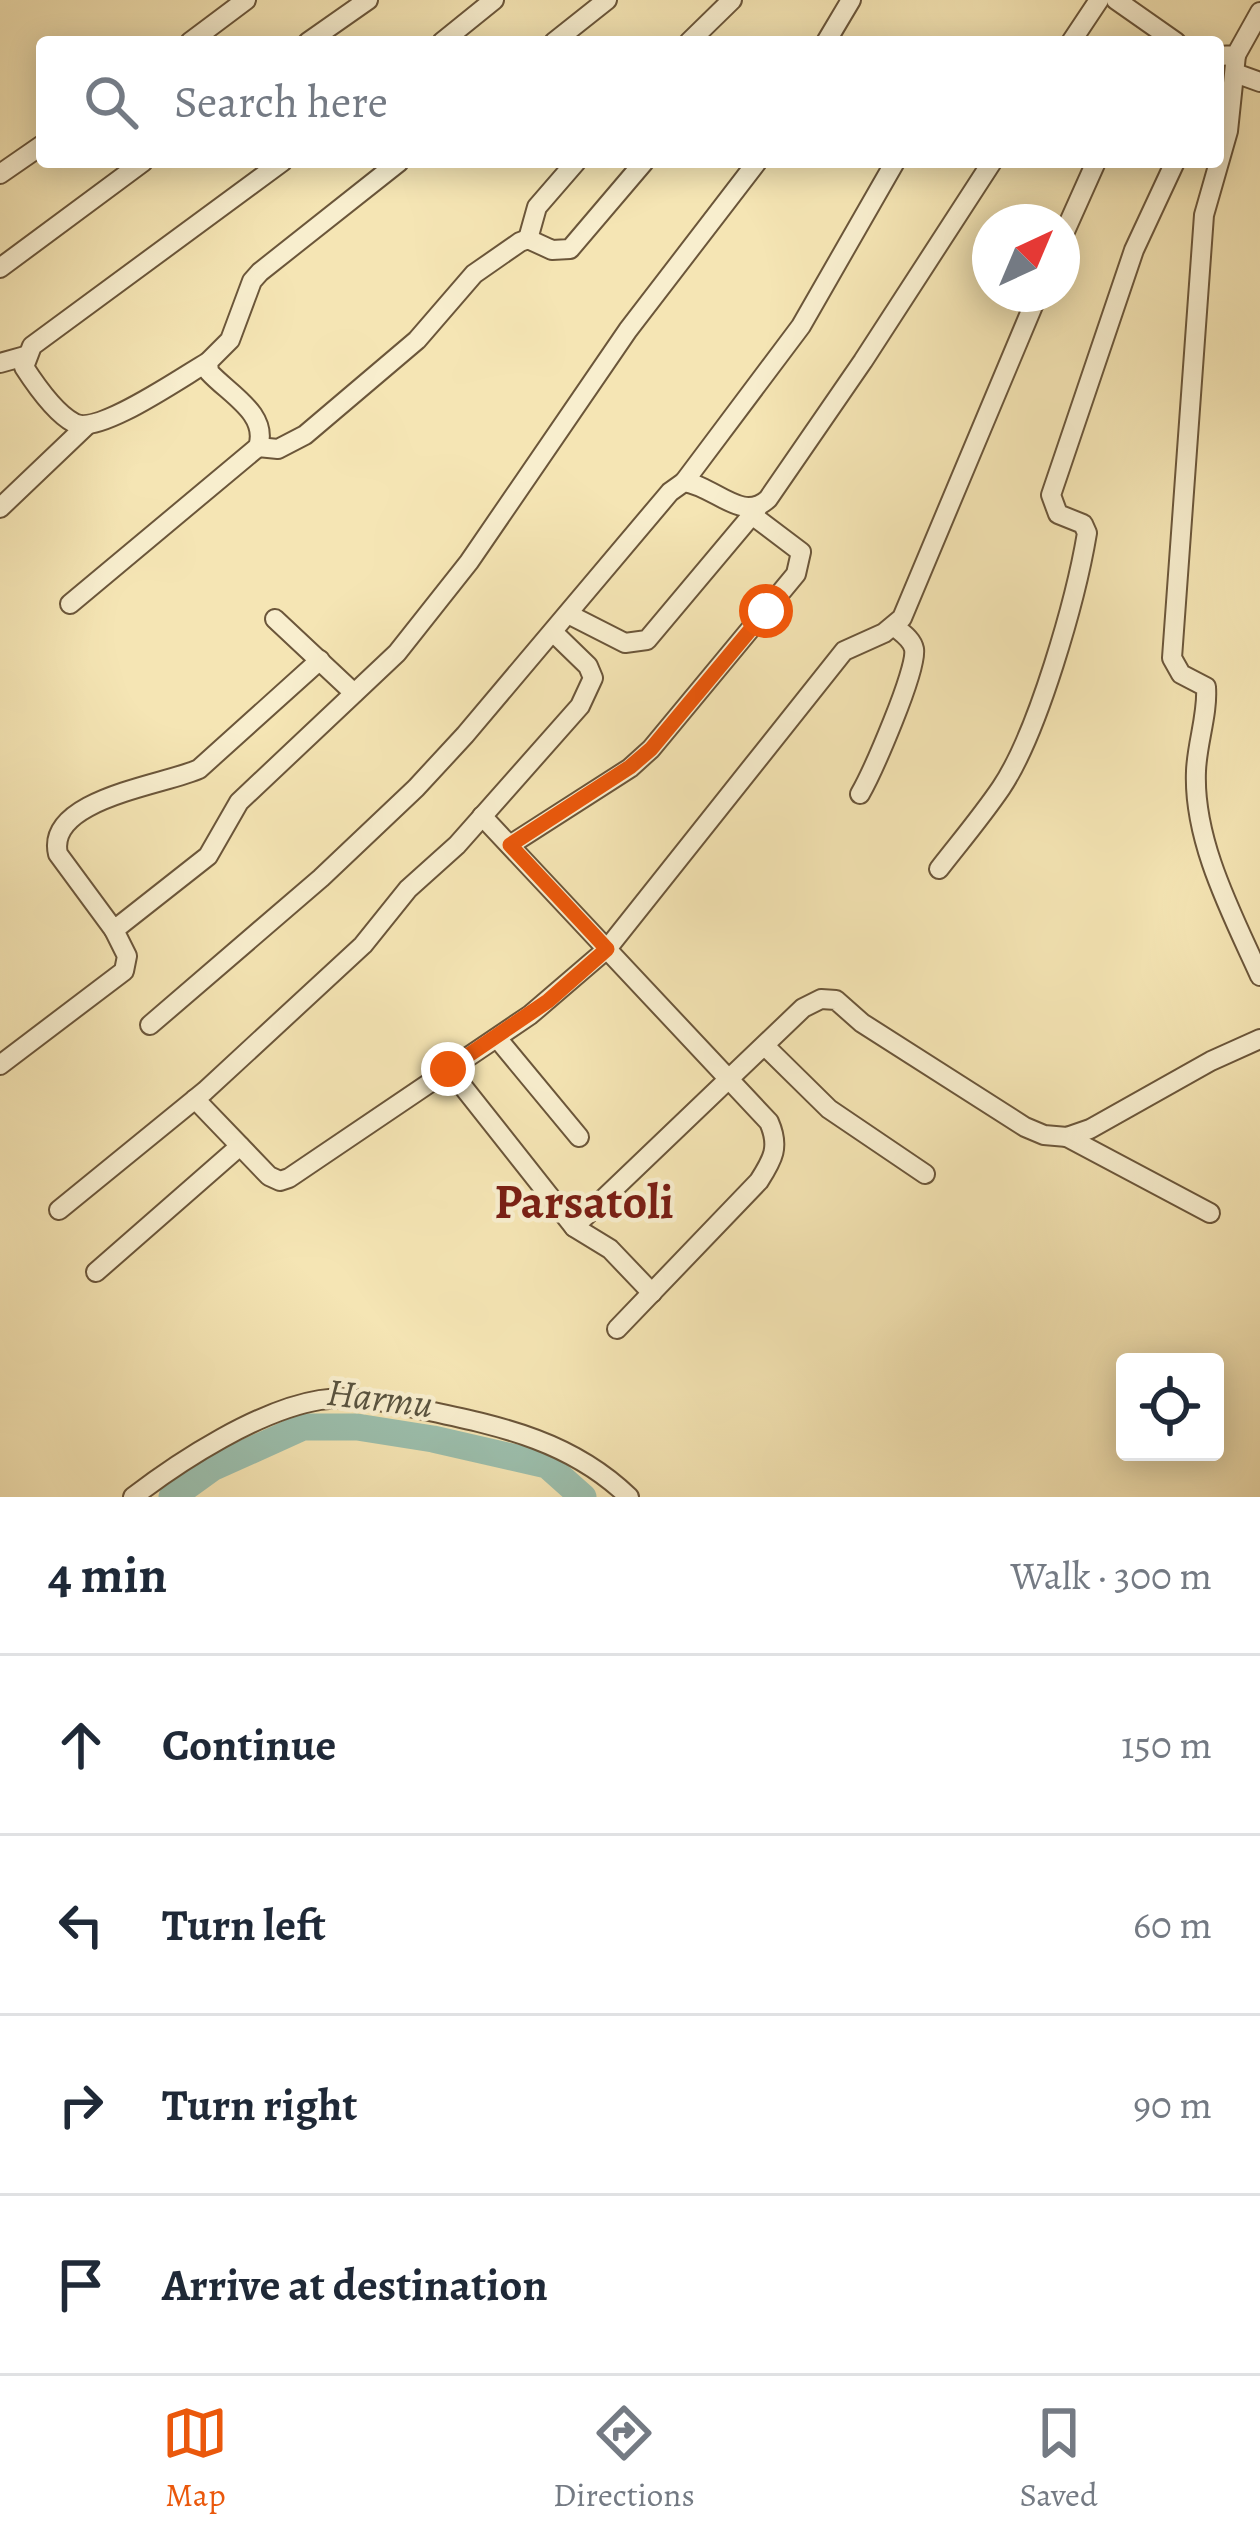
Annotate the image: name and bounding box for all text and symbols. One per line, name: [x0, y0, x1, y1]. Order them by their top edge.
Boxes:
search box: [36, 36, 1224, 168]
icon: search: [78, 69, 144, 135]
text: Search here: [174, 71, 388, 133]
north arrow: [972, 204, 1080, 312]
route start: [739, 584, 793, 638]
route end: [421, 1042, 475, 1096]
district label: Parsatoli: [494, 1169, 674, 1235]
map controls: [1116, 1353, 1224, 1461]
button: locate: [1116, 1353, 1224, 1461]
water label: Harmu: [324, 1365, 436, 1430]
text: 4 min: [48, 1540, 167, 1610]
text: Walk · 300 m: [1011, 1549, 1212, 1602]
icon: ahead: [48, 1712, 114, 1778]
text: Continue: [162, 1714, 336, 1776]
text: 150 m: [1121, 1718, 1212, 1771]
icon: left: [48, 1892, 114, 1958]
text: Turn left: [162, 1894, 326, 1956]
text: 60 m: [1133, 1898, 1212, 1951]
icon: right: [48, 2072, 114, 2138]
text: Turn right: [162, 2074, 357, 2136]
text: 90 m: [1133, 2078, 1212, 2131]
icon: arrive: [48, 2252, 114, 2318]
text: Arrive at destination: [162, 2254, 548, 2316]
tab: Map: [162, 2400, 228, 2517]
tab: Directions: [553, 2400, 695, 2517]
tab: Saved: [1019, 2400, 1098, 2517]

